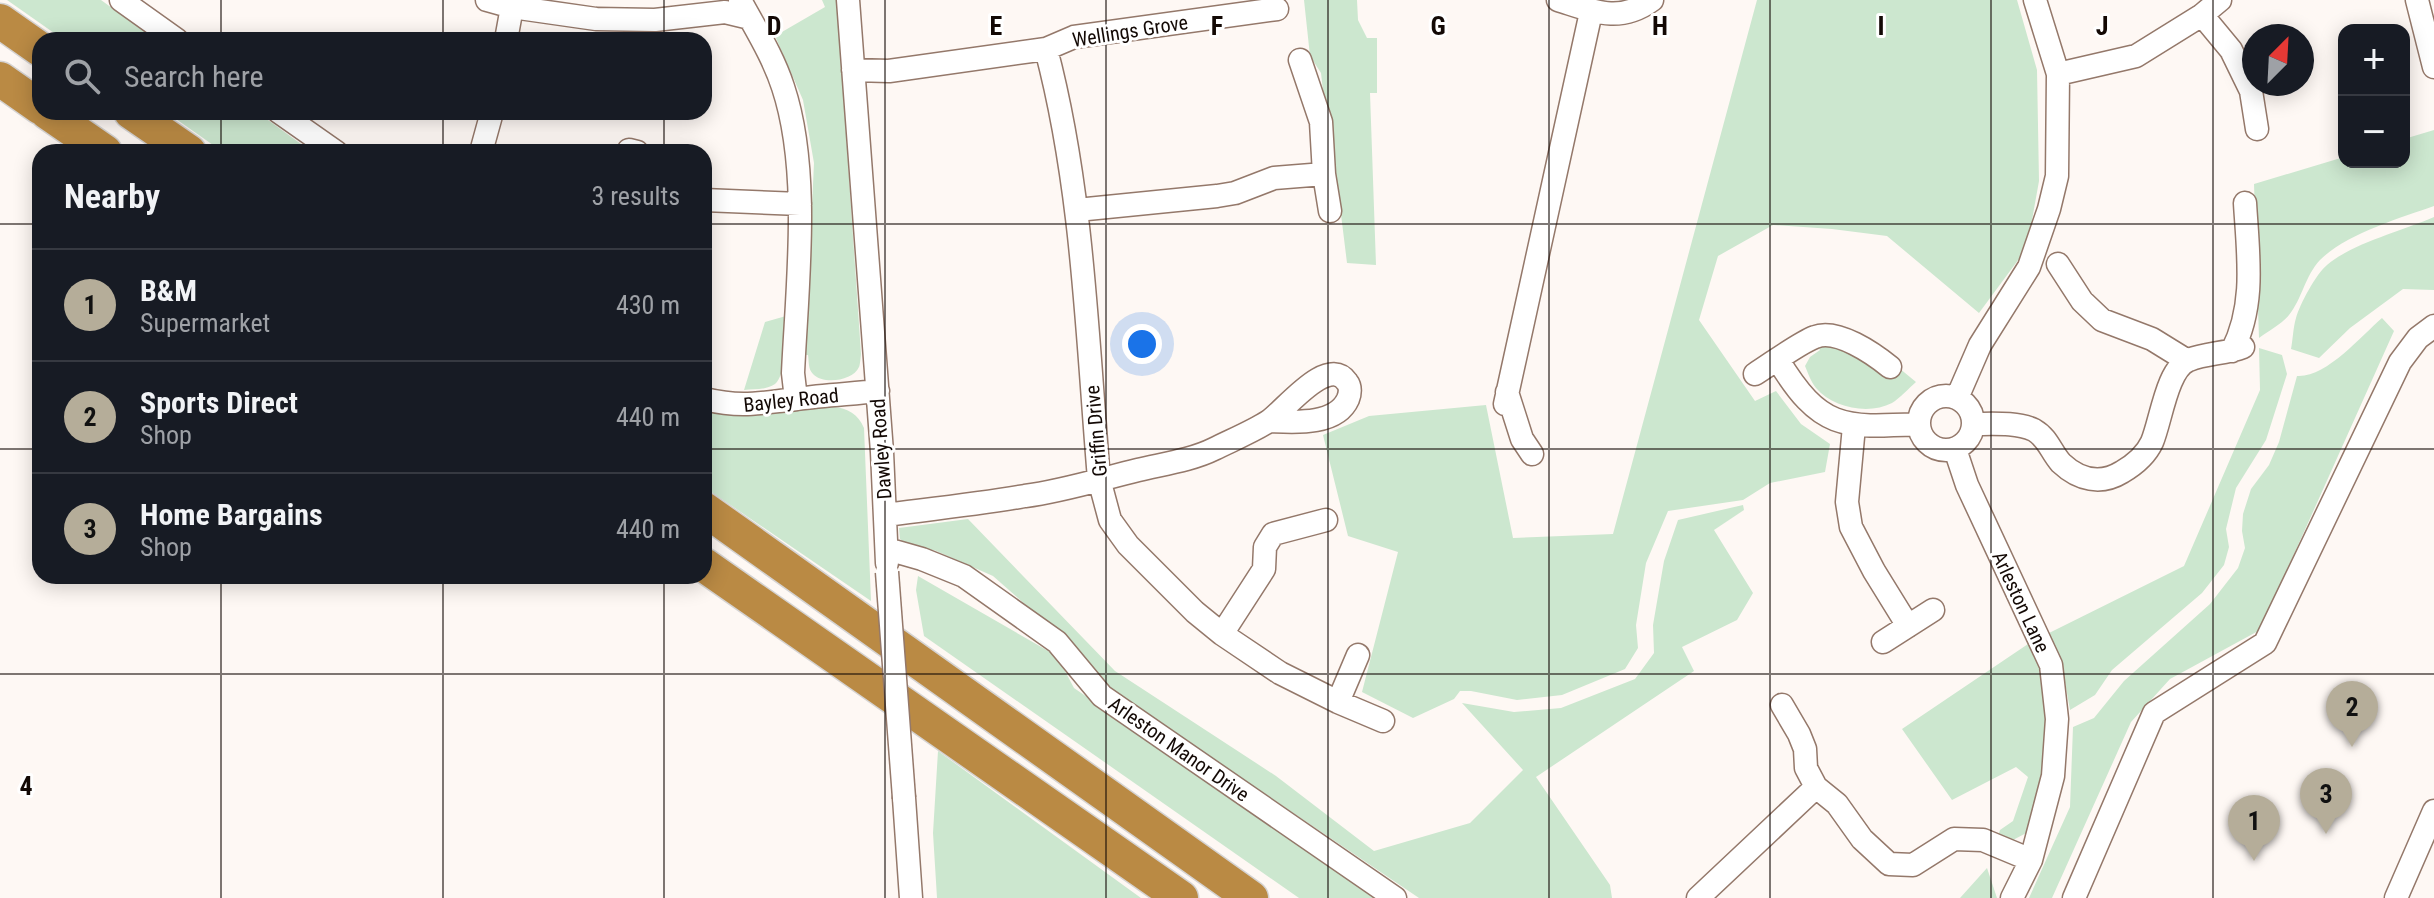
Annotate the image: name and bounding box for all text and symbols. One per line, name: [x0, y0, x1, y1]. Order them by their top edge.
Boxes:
street label: Wellings Grove: [1070, 10, 1190, 52]
text: D: [767, 11, 781, 41]
text: E: [990, 11, 1003, 41]
text: F: [1211, 11, 1223, 41]
text: G: [1430, 11, 1446, 41]
text: H: [1652, 11, 1668, 41]
text: I: [1877, 11, 1885, 41]
text: J: [2096, 11, 2108, 41]
north arrow: [2242, 24, 2314, 96]
map controls: [2338, 24, 2410, 168]
button: +: [2338, 24, 2410, 96]
search box: [32, 32, 712, 120]
icon: search: [60, 54, 104, 98]
text: Search here: [124, 59, 264, 94]
button: −: [2338, 96, 2410, 168]
text: Nearby: [64, 176, 160, 216]
text: 3 results: [591, 181, 680, 211]
text: B&M: [140, 273, 197, 308]
text: 1: [83, 290, 97, 320]
text: 430 m: [616, 290, 680, 320]
text: Supermarket: [140, 308, 270, 338]
your location: [1122, 324, 1162, 364]
street label: Bayley Road: [742, 383, 840, 417]
street label: Griffin Drive: [1080, 384, 1112, 478]
text: Sports Direct: [140, 385, 298, 420]
street label: Dawley Road: [866, 398, 896, 500]
text: 2: [83, 402, 97, 432]
text: 440 m: [616, 402, 680, 432]
text: Shop: [140, 420, 192, 450]
text: Home Bargains: [140, 497, 323, 532]
text: 3: [83, 514, 97, 544]
text: 440 m: [616, 514, 680, 544]
text: Shop: [140, 532, 192, 562]
street label: Arleston Lane: [1987, 548, 2055, 656]
pin: 2: [2326, 681, 2378, 747]
street label: Arleston Manor Drive: [1104, 692, 1254, 806]
pin: 3: [2300, 768, 2352, 834]
text: 4: [19, 771, 33, 801]
pin: 1: [2228, 795, 2280, 861]

